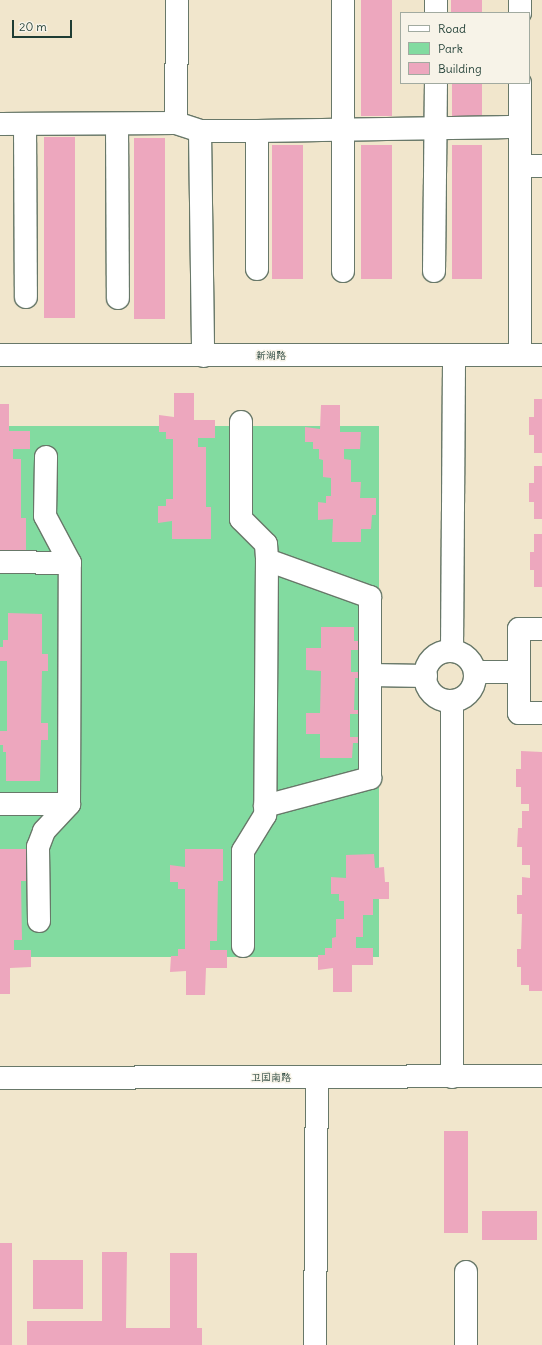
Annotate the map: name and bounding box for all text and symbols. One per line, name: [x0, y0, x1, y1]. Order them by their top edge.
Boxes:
scale bar: [14, 12, 74, 38]
legend: [400, 12, 530, 84]
text: 20 m: [19, 19, 47, 34]
text: Road: [438, 21, 466, 36]
text: Park: [438, 41, 463, 56]
text: Building: [438, 61, 482, 76]
street label: 新湖路: [256, 350, 286, 362]
street label: 卫国南路: [251, 1072, 291, 1084]

